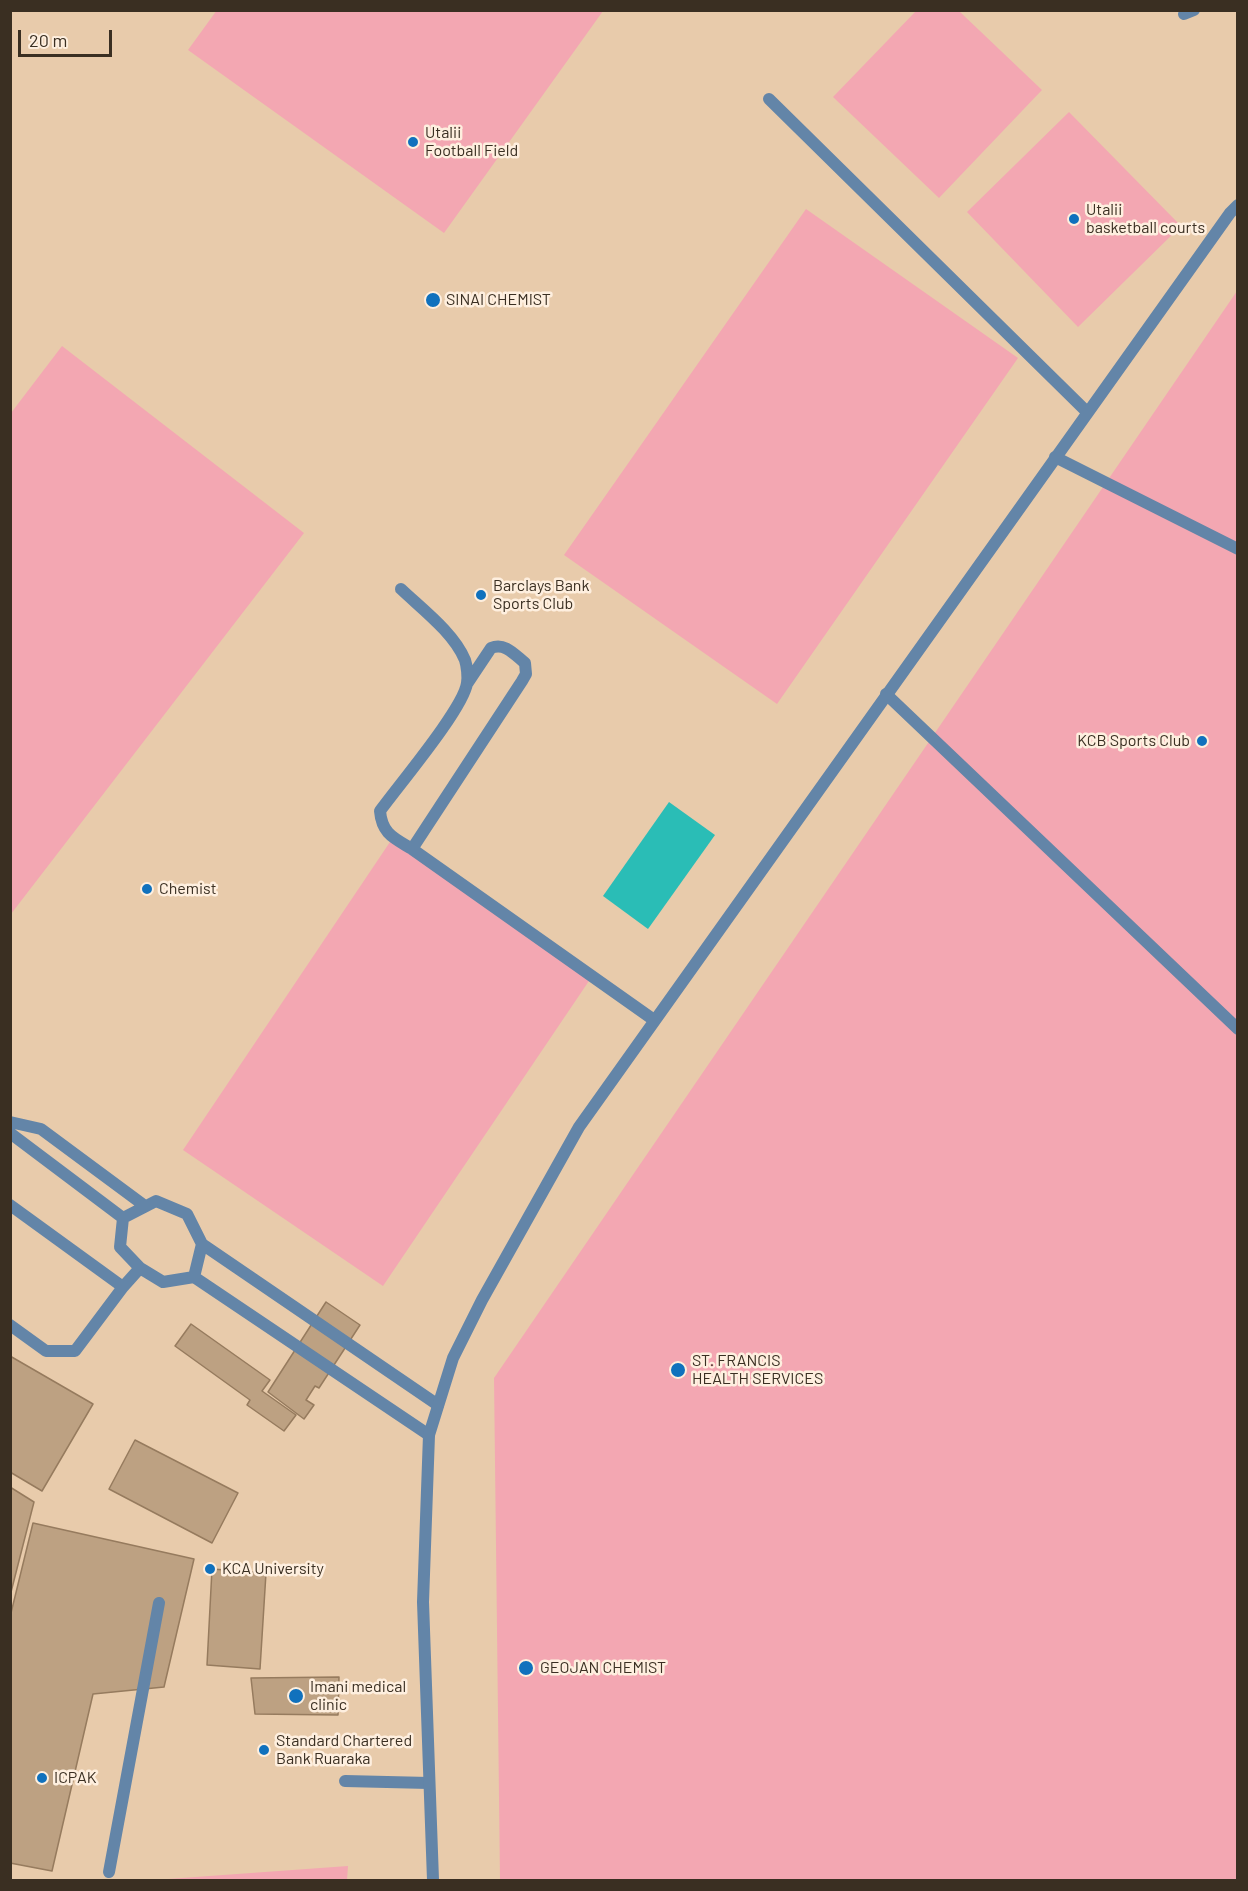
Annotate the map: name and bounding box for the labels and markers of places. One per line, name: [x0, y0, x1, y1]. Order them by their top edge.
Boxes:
place label: Utalii Football Field: [425, 123, 518, 161]
marker: Utalii Football Field: [406, 135, 420, 149]
place label: Utalii basketball courts: [1086, 200, 1205, 238]
marker: Utalii basketball courts: [1067, 212, 1081, 226]
place label: SINAI CHEMIST: [446, 290, 551, 310]
marker: SINAI CHEMIST: [424, 291, 442, 309]
place label: Barclays Bank Sports Club: [493, 576, 589, 614]
marker: Barclays Bank Sports Club: [474, 588, 488, 602]
place label: KCB Sports Club: [1077, 731, 1190, 751]
marker: KCB Sports Club: [1195, 734, 1209, 748]
place label: Chemist: [159, 879, 217, 899]
marker: Chemist: [140, 882, 154, 896]
place label: ST. FRANCIS HEALTH SERVICES: [692, 1351, 823, 1389]
marker: ST. FRANCIS HEALTH SERVICES: [669, 1361, 687, 1379]
place label: KCA University: [222, 1559, 324, 1579]
marker: KCA University: [203, 1562, 217, 1576]
place label: GEOJAN CHEMIST: [540, 1658, 666, 1678]
marker: GEOJAN CHEMIST: [517, 1659, 535, 1677]
place label: Imani medical clinic: [310, 1677, 406, 1715]
marker: Imani medical clinic: [287, 1687, 305, 1705]
place label: Standard Chartered Bank Ruaraka: [276, 1731, 412, 1769]
marker: Standard Chartered Bank Ruaraka: [257, 1743, 271, 1757]
place label: ICPAK: [54, 1768, 96, 1788]
marker: ICPAK: [35, 1771, 49, 1785]

